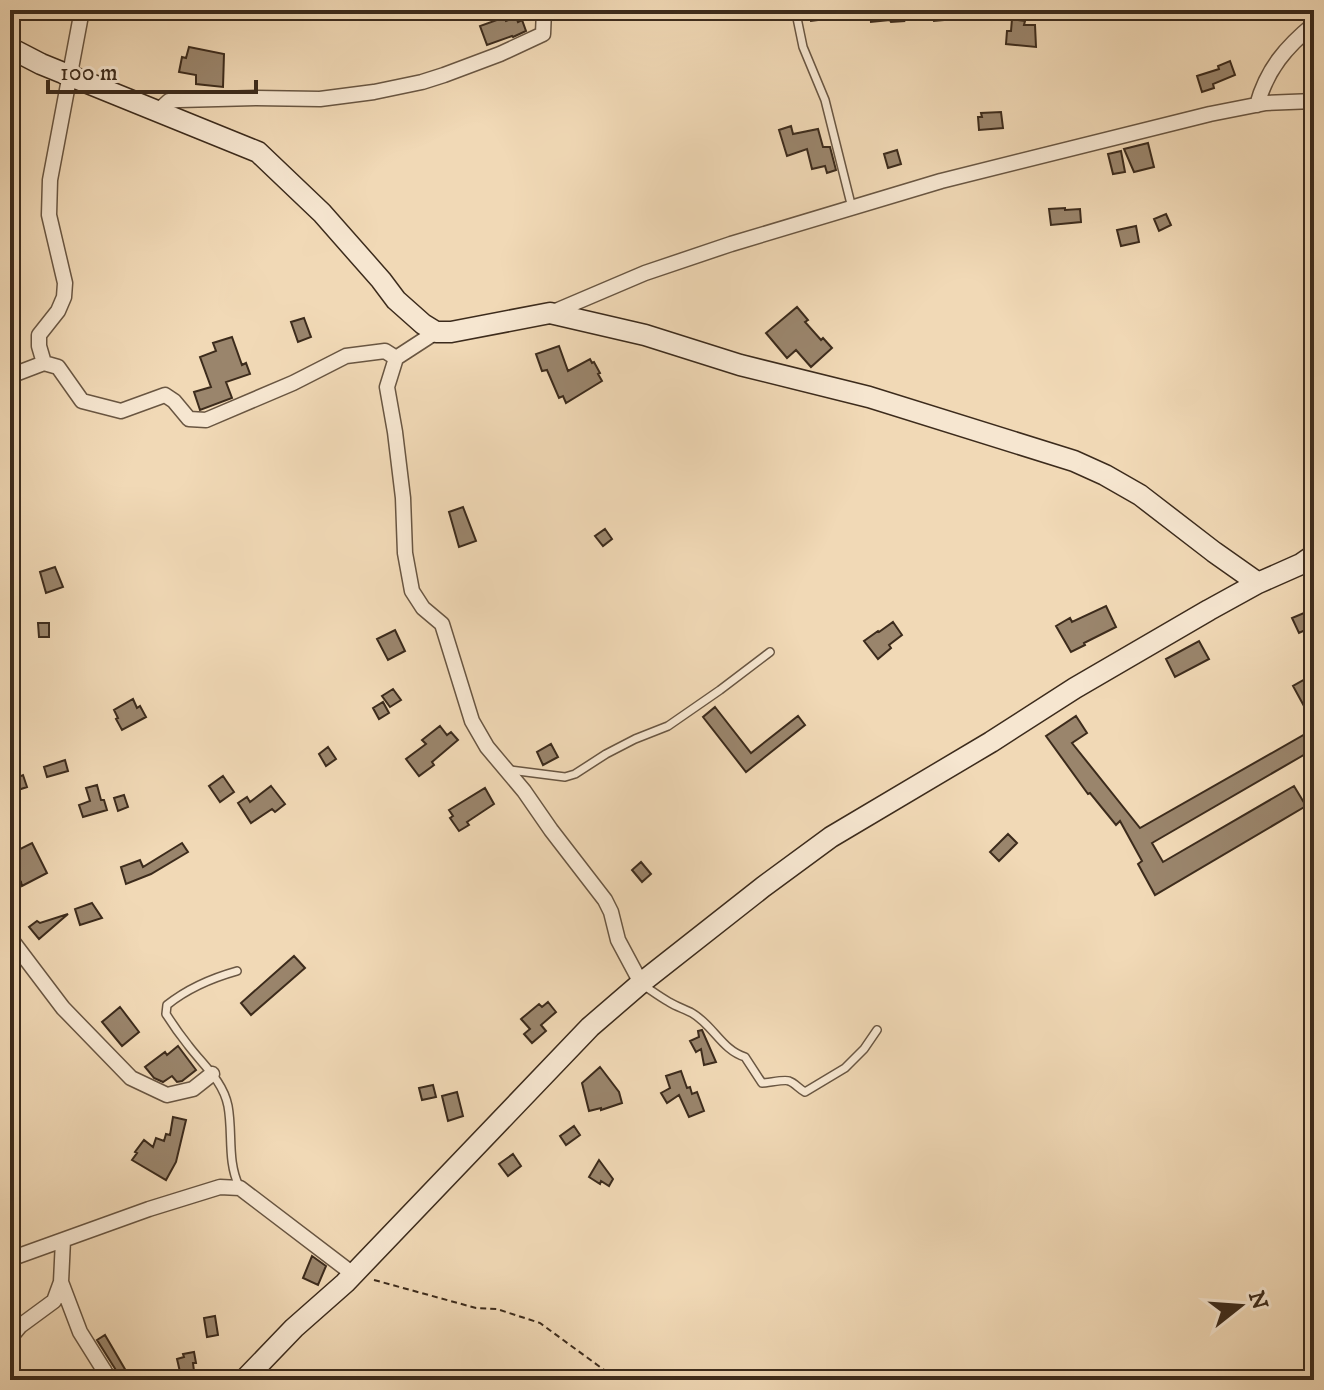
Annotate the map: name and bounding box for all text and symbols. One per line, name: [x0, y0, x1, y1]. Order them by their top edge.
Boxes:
scale bar: [48, 44, 256, 94]
text: 100 m: [60, 58, 118, 88]
north arrow: [1200, 1266, 1280, 1346]
text: N: [1242, 1288, 1273, 1313]

